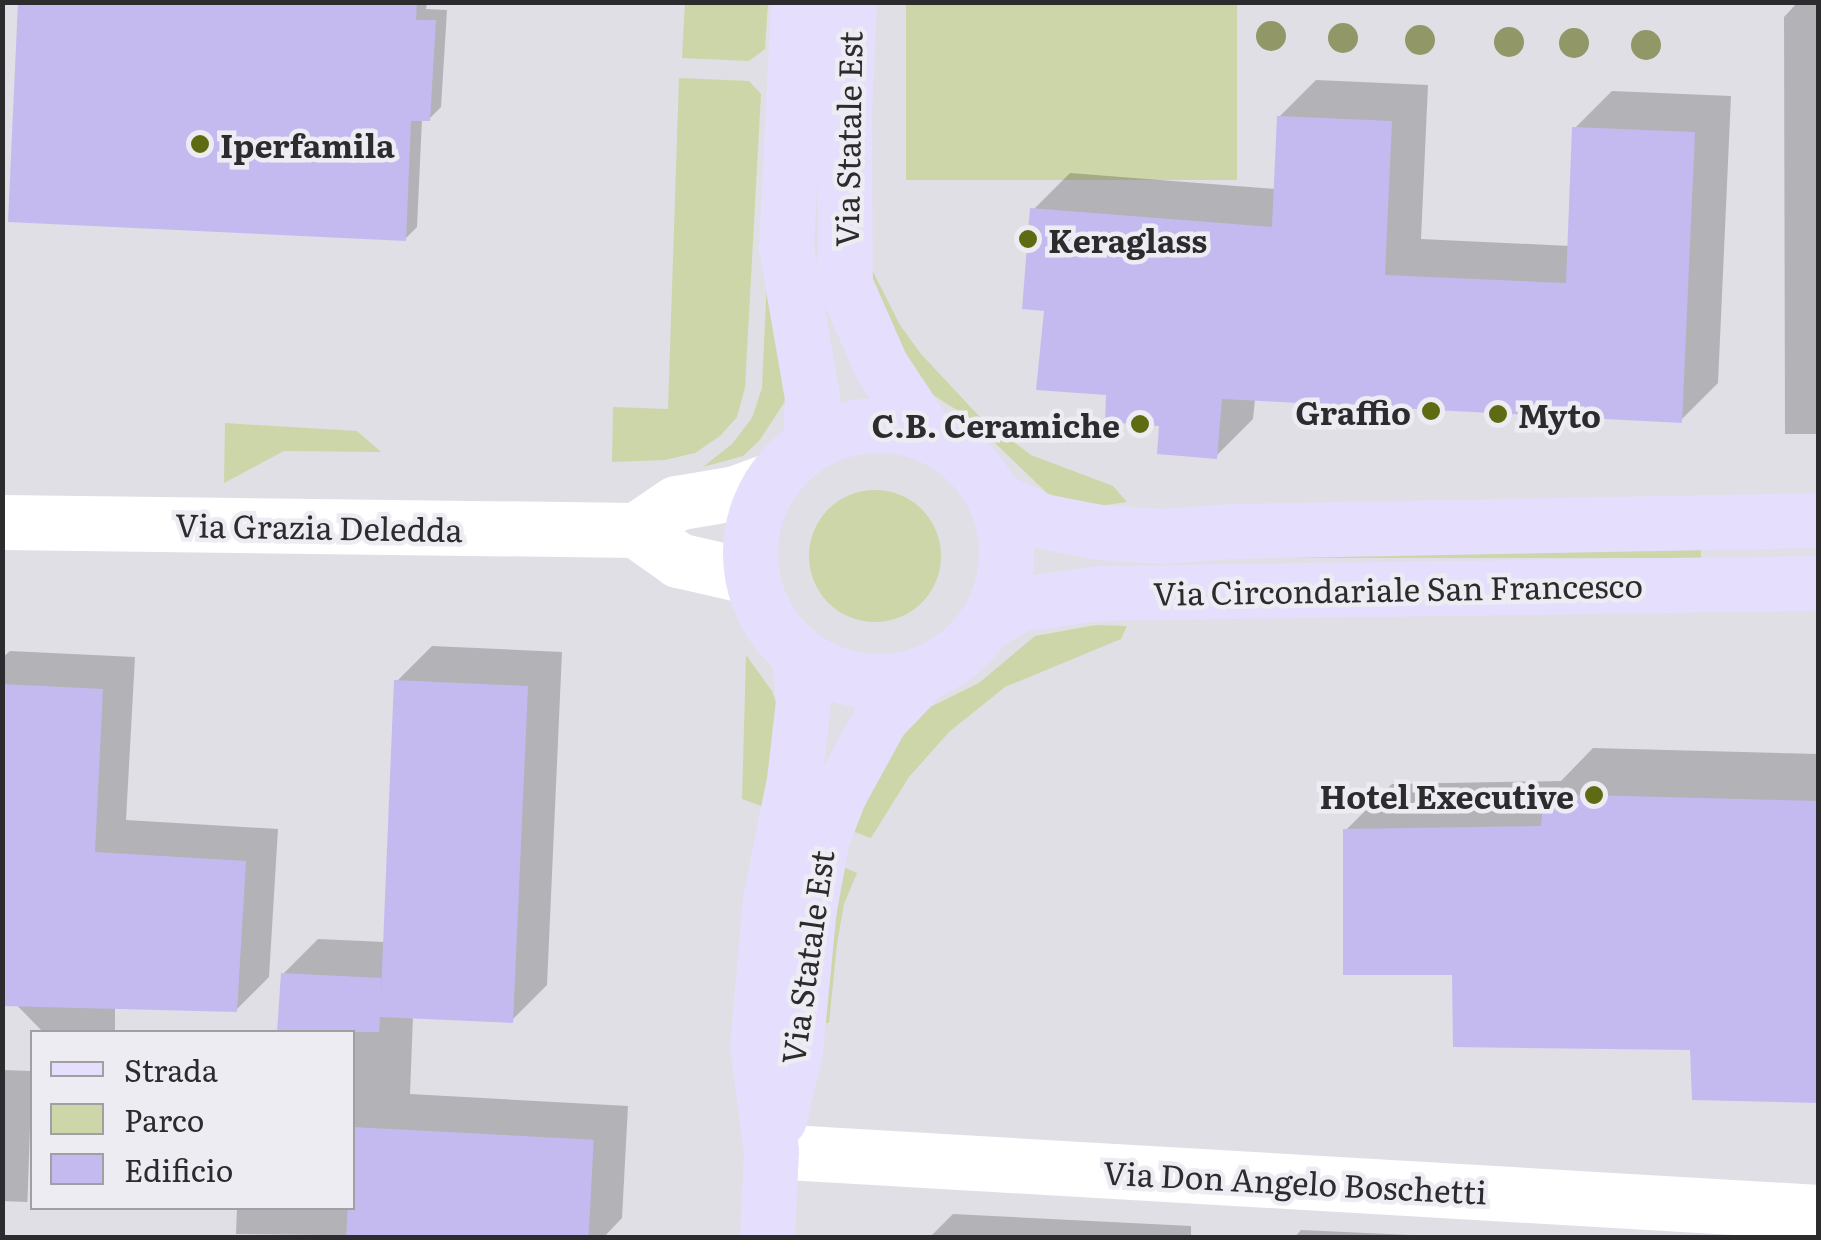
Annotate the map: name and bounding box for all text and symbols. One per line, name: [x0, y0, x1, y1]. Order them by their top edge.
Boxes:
street label: Via Statale Est: [826, 31, 868, 247]
place label: Iperfamila: [220, 125, 395, 163]
marker: Iperfamila: [189, 133, 211, 155]
place label: Keraglass: [1048, 220, 1207, 258]
marker: Keraglass: [1017, 228, 1039, 250]
place label: Graffio: [1295, 392, 1411, 430]
place label: Myto: [1518, 395, 1601, 433]
marker: Graffio: [1420, 400, 1442, 422]
marker: Myto: [1487, 403, 1509, 425]
place label: C.B. Ceramiche: [872, 405, 1120, 443]
marker: C.B. Ceramiche: [1129, 413, 1151, 435]
street label: Via Grazia Deledda: [175, 504, 463, 548]
street label: Via Circondariale San Francesco: [1153, 565, 1643, 611]
place label: Hotel Executive: [1320, 776, 1574, 814]
marker: Hotel Executive: [1583, 784, 1605, 806]
street label: Via Statale Est: [772, 847, 840, 1067]
legend: [30, 1030, 355, 1210]
text: Strada: [124, 1047, 218, 1091]
text: Parco: [124, 1097, 204, 1141]
text: Edificio: [124, 1147, 233, 1191]
street label: Via Don Angelo Boschetti: [1102, 1152, 1488, 1210]

